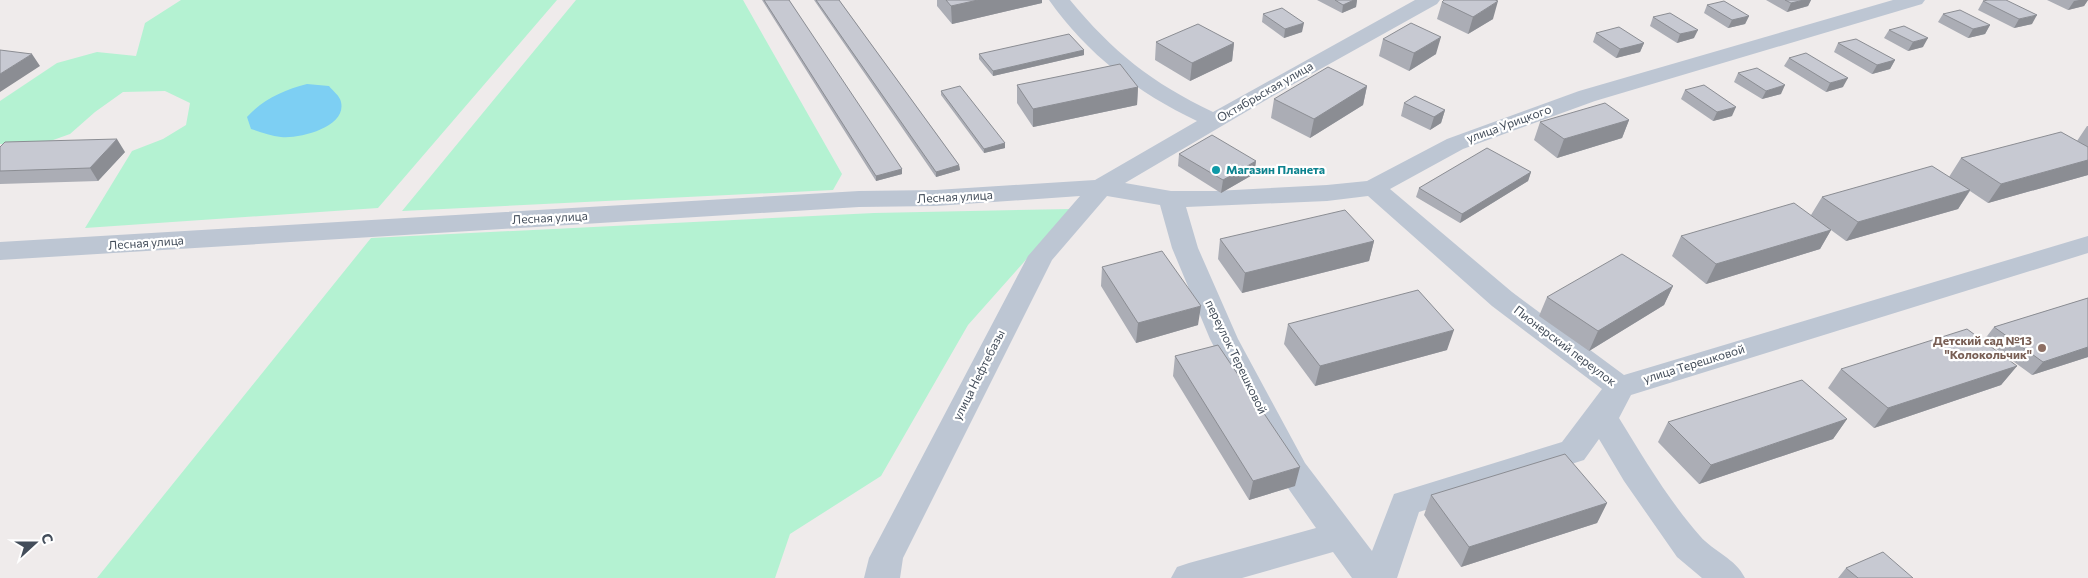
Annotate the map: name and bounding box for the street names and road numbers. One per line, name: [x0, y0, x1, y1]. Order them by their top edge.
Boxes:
street label: Октябрьская улица: [1214, 58, 1315, 124]
street label: улица Урицкого: [1464, 101, 1553, 145]
street label: Лесная улица: [917, 187, 993, 205]
street label: Лесная улица: [512, 208, 588, 226]
street label: Лесная улица: [108, 232, 184, 252]
street label: переулок Терешковой: [1203, 297, 1271, 416]
street label: Пионерский переулок: [1512, 302, 1620, 389]
street label: улица Нефтебазы: [949, 327, 1007, 422]
street label: улица Терешковой: [1641, 341, 1746, 385]

